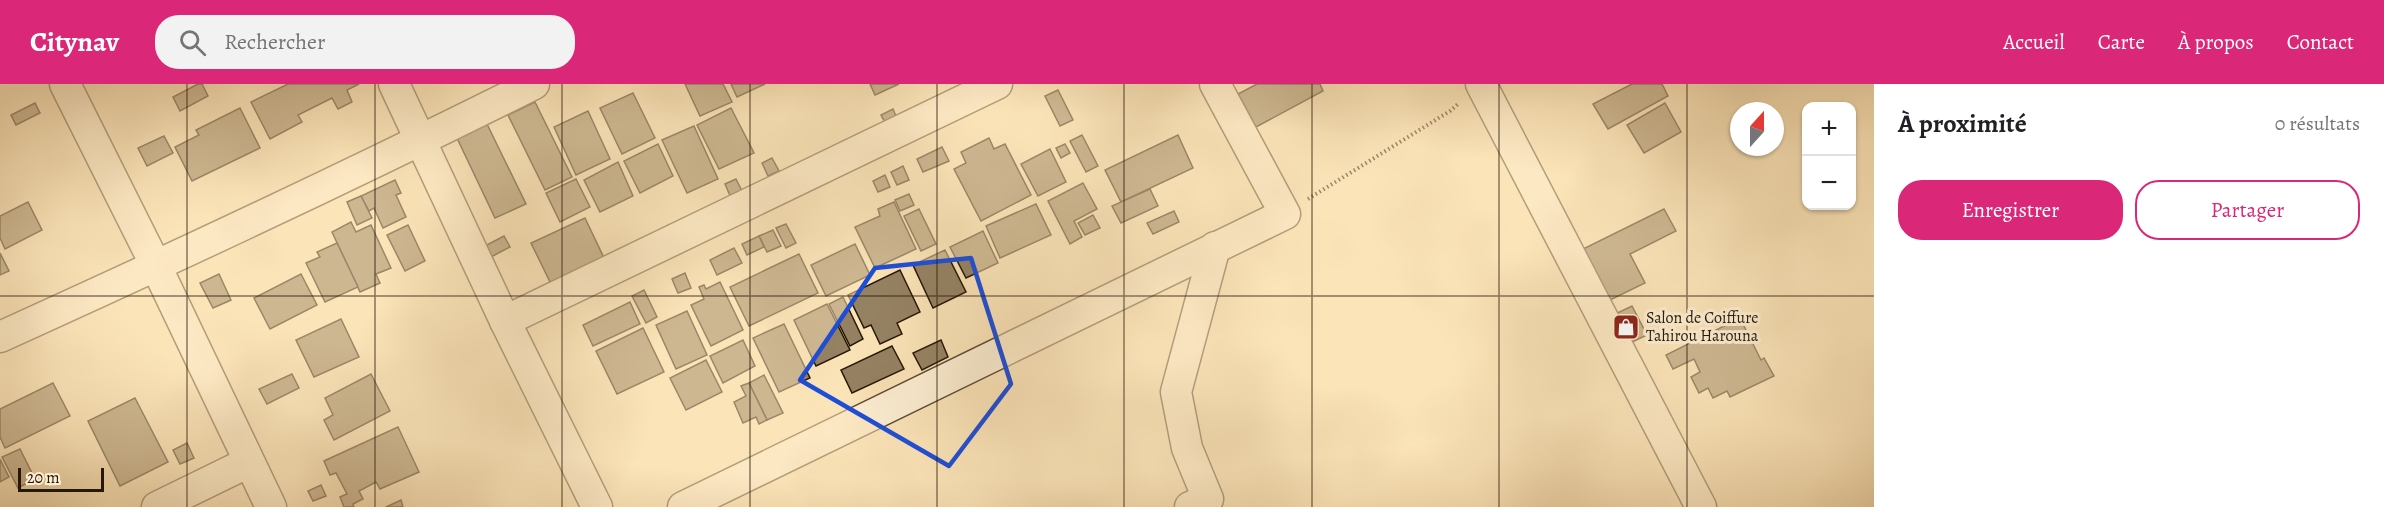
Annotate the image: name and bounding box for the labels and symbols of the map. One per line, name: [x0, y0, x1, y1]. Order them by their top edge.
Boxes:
north arrow: [1730, 102, 1784, 156]
place label: Salon de Coiffure Tahirou Harouna: [1646, 307, 1759, 347]
shop icon: Salon de Coiffure Tahirou Harouna: [1611, 312, 1641, 342]
scale bar: [18, 465, 104, 492]

